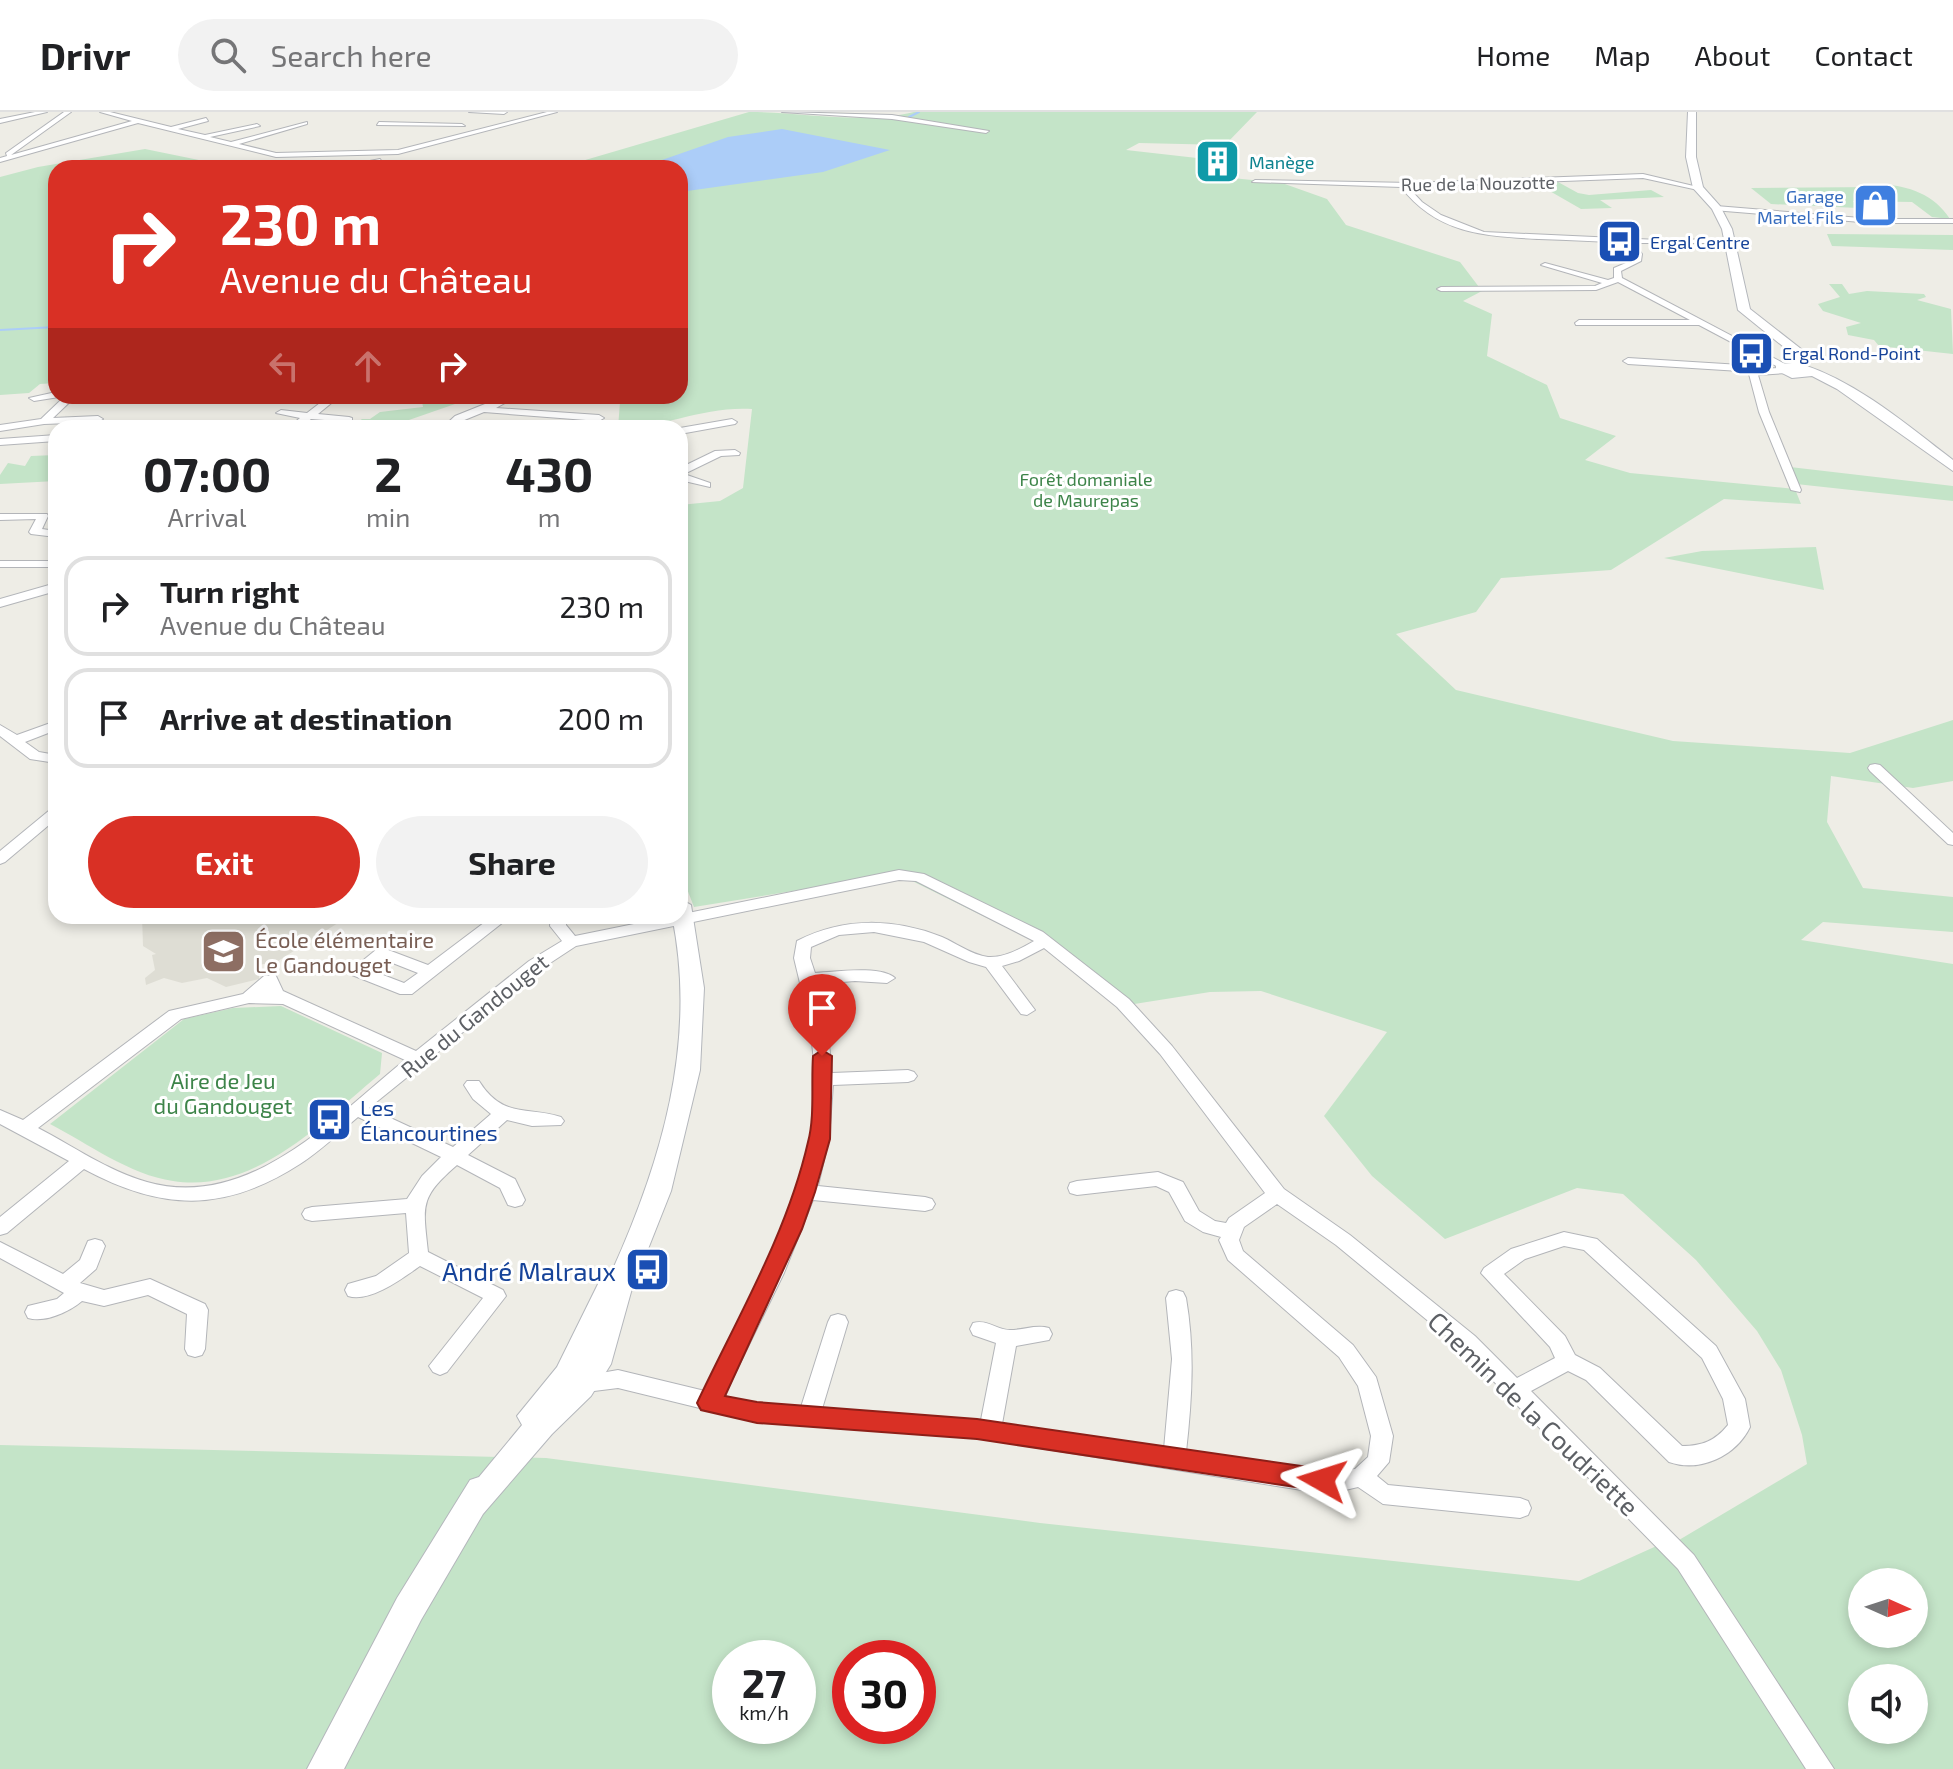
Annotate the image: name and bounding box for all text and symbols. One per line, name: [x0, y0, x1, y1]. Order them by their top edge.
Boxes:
search box: [178, 19, 738, 91]
text: Drivr: [40, 32, 130, 78]
icon: search: [206, 33, 250, 77]
text: Search here: [270, 37, 432, 73]
text: Home: [1476, 38, 1550, 72]
text: Map: [1594, 38, 1651, 72]
text: About: [1695, 38, 1770, 72]
text: Contact: [1814, 38, 1913, 72]
building icon: Manège: [1194, 138, 1242, 186]
place label: Manège: [1249, 151, 1314, 173]
street label: Rue de la Nouzotte: [1401, 171, 1555, 195]
shop icon: Garage Martel Fils: [1851, 182, 1899, 230]
place label: Garage Martel Fils: [1757, 185, 1844, 228]
text: 230 m: [220, 189, 381, 256]
icon: right: [88, 192, 192, 296]
bus stop icon: Ergal Centre: [1595, 218, 1643, 266]
place label: Ergal Centre: [1650, 231, 1750, 253]
text: Avenue du Château: [220, 257, 532, 300]
bus stop icon: Ergal Rond-Point: [1727, 329, 1775, 377]
place label: Ergal Rond-Point: [1782, 342, 1921, 364]
icon: left: [262, 344, 306, 388]
icon: ahead: [346, 344, 390, 388]
icon: right: [430, 344, 474, 388]
text: 07:00: [143, 444, 271, 502]
text: 2: [374, 444, 402, 502]
text: 430: [505, 444, 593, 502]
park label: Forêt domaniale de Maurepas: [1019, 468, 1153, 511]
text: Arrival: [167, 501, 247, 532]
text: min: [366, 501, 410, 532]
text: m: [538, 501, 561, 532]
text: Turn right: [160, 573, 300, 609]
icon: right: [92, 584, 136, 628]
text: 230 m: [559, 588, 644, 624]
text: Avenue du Château: [160, 609, 386, 640]
icon: arrive: [92, 696, 136, 740]
text: Arrive at destination: [160, 700, 452, 736]
text: 200 m: [558, 700, 644, 736]
button: Exit: [88, 816, 360, 908]
button: Share: [376, 816, 648, 908]
place label: École élémentaire Le Gandouget: [255, 926, 434, 977]
school or university icon: École élémentaire Le Gandouget: [200, 928, 248, 976]
street label: Rue du Gandouget: [395, 948, 553, 1082]
pin: [788, 974, 856, 1056]
icon: arrive: [800, 986, 844, 1030]
park label: Aire de Jeu du Gandouget: [154, 1067, 292, 1118]
place label: Les Élancourtines: [360, 1094, 498, 1145]
bus stop icon: Les Élancourtines: [305, 1096, 353, 1144]
bus stop icon: André Malraux: [623, 1246, 671, 1294]
place label: André Malraux: [442, 1255, 616, 1286]
street label: Chemin de la Coudriette: [1422, 1304, 1646, 1522]
position arrow: [1280, 1438, 1364, 1522]
north arrow: [1848, 1568, 1928, 1648]
map controls: [1848, 1568, 1928, 1744]
speed limit sign: 30: [832, 1640, 936, 1744]
text: 27: [742, 1658, 786, 1706]
button: sound: [1848, 1664, 1928, 1744]
text: km/h: [739, 1700, 789, 1724]

